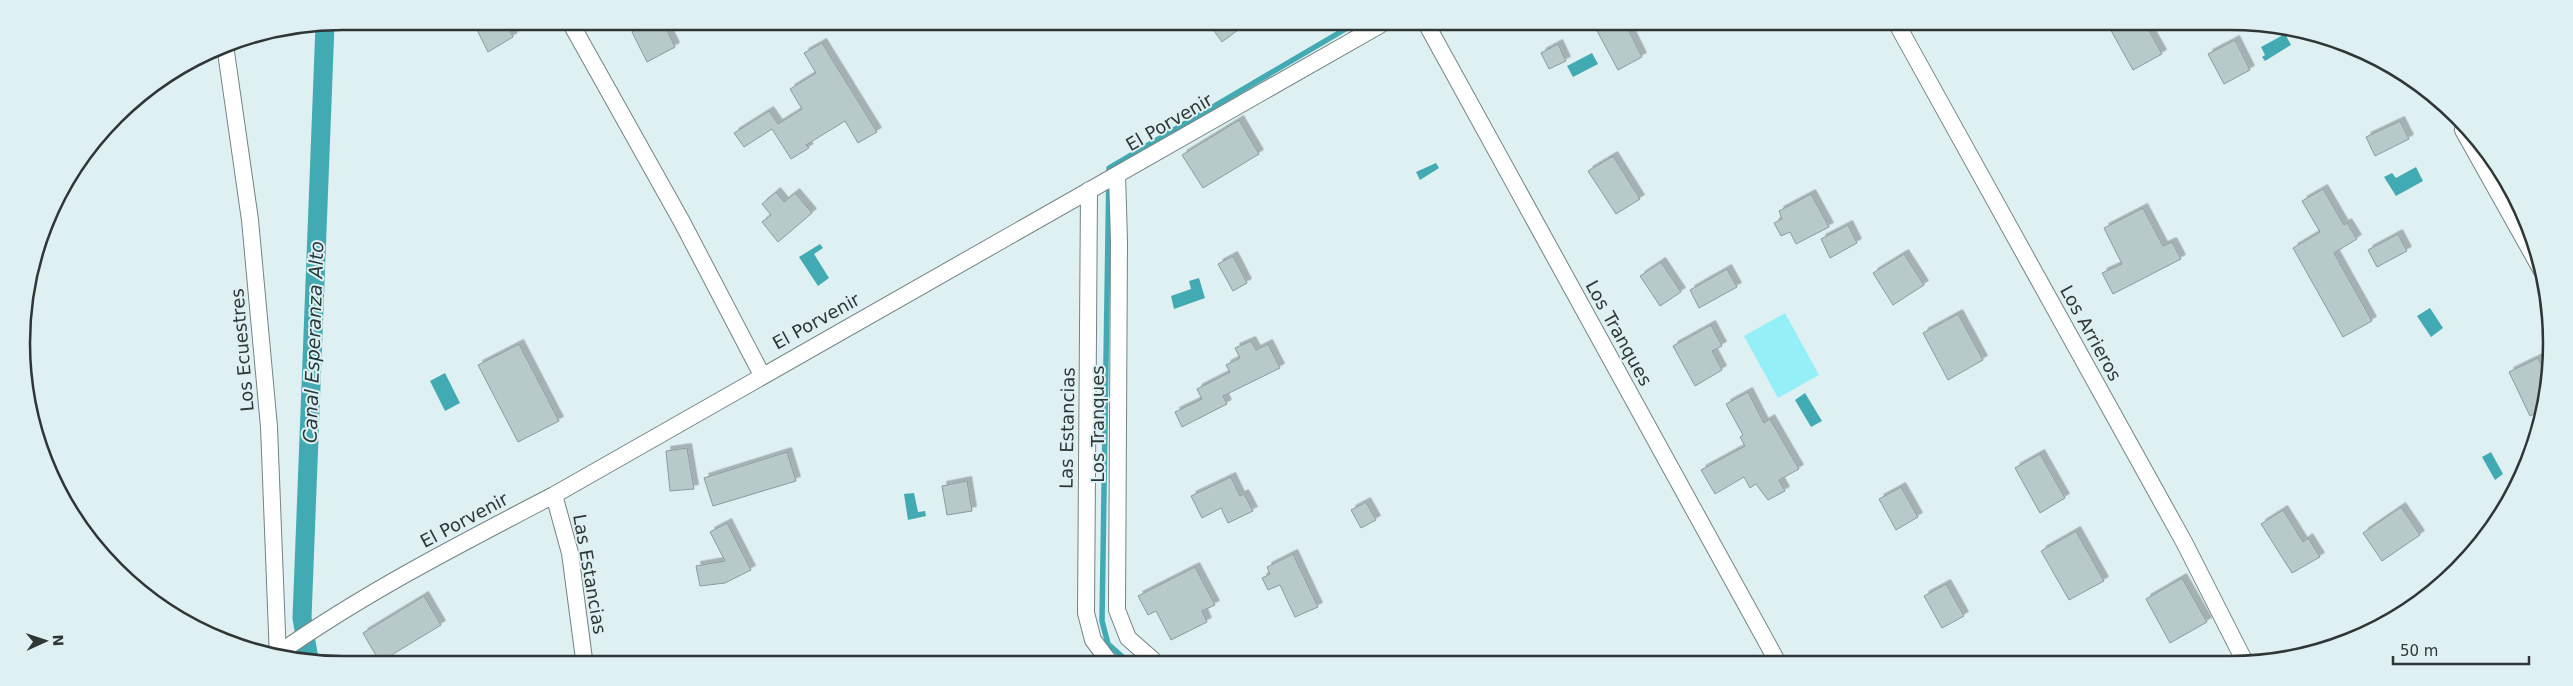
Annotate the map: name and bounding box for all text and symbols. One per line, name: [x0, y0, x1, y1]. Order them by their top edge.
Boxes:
street label: El Porvenir: [1122, 89, 1216, 155]
water label: Canal Esperanza Alto: [298, 241, 328, 443]
street label: Los Tranques: [1581, 277, 1657, 389]
street label: Los Arrieros: [2056, 282, 2126, 384]
street label: Los Ecuestres: [226, 288, 258, 412]
street label: El Porvenir: [769, 288, 864, 354]
street label: Los Tranques: [1087, 365, 1108, 483]
street label: Las Estancias: [1055, 367, 1079, 489]
street label: El Porvenir: [417, 488, 512, 552]
street label: Las Estancias: [569, 512, 611, 636]
north arrow: [20, 616, 70, 666]
text: N: [50, 634, 66, 647]
scale bar: [2393, 634, 2529, 666]
text: 50 m: [2400, 642, 2438, 660]

